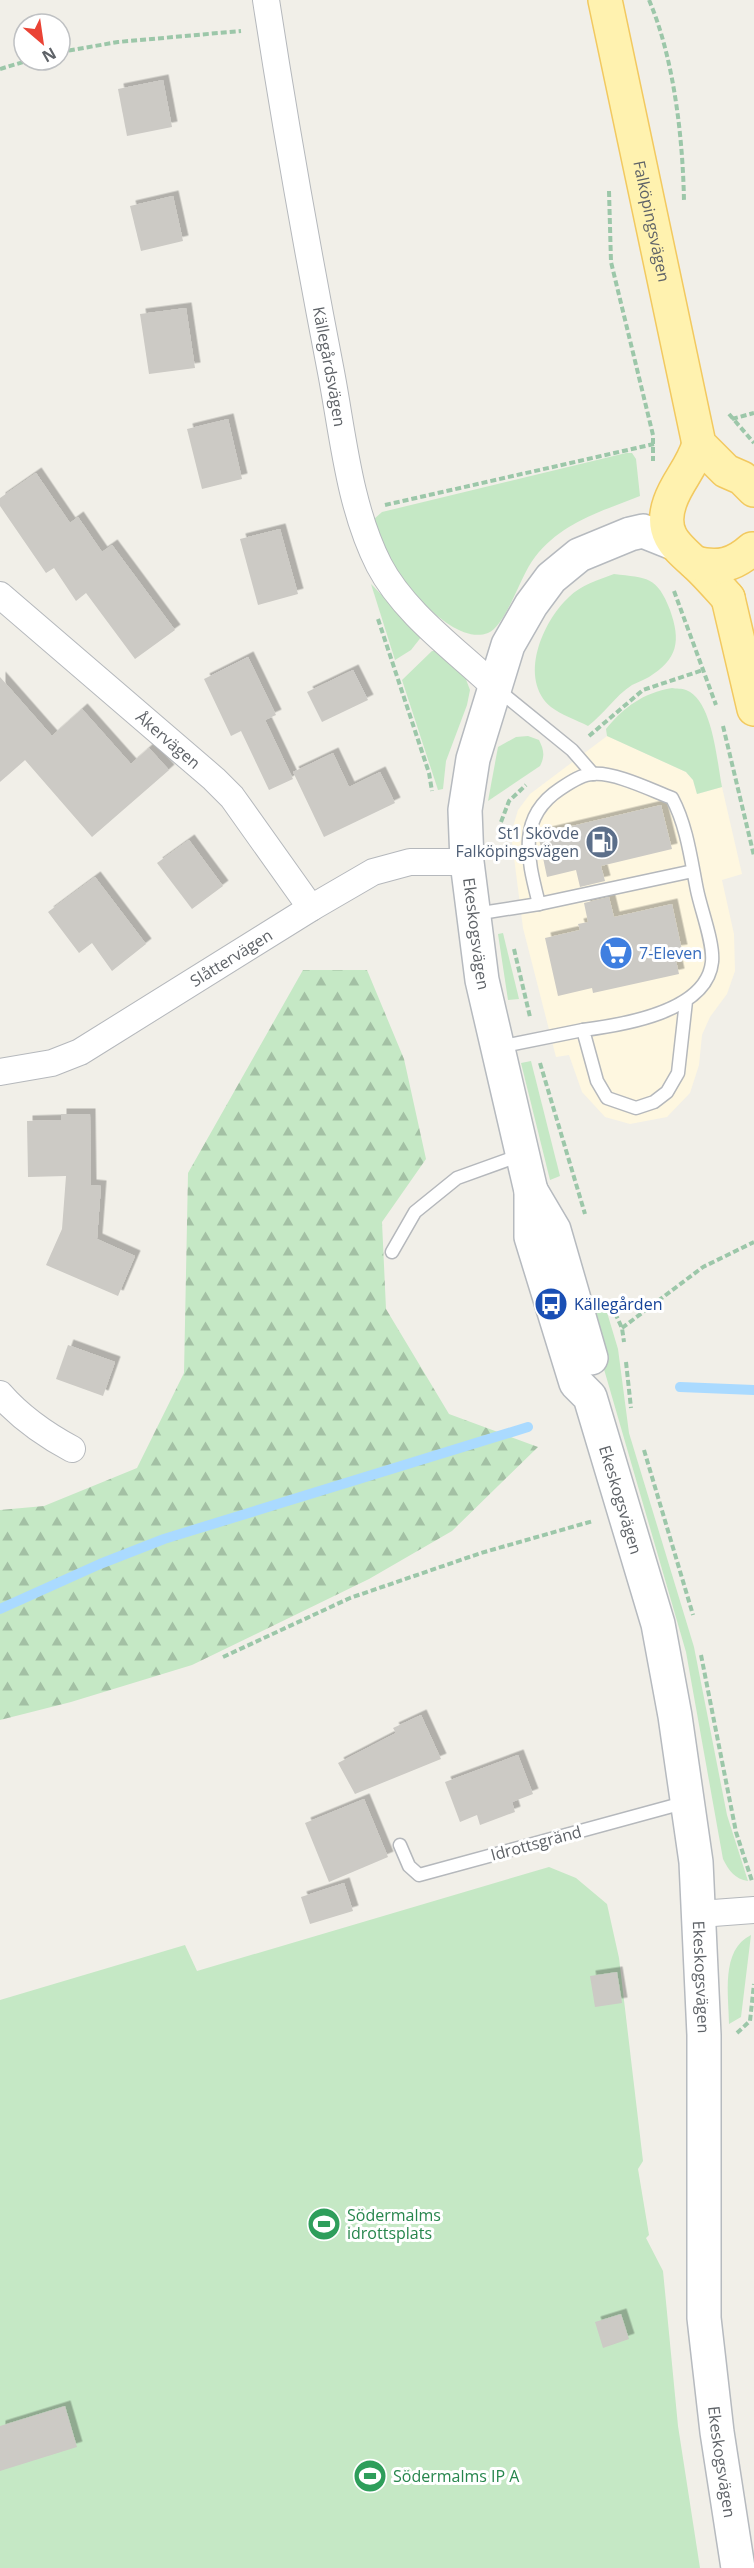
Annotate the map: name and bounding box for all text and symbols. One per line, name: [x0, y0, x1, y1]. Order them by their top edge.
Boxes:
north arrow: [12, 12, 72, 72]
text: N: [38, 42, 60, 68]
street label: Falköpingsvägen: [628, 158, 675, 284]
street label: Källegårdsvägen: [308, 305, 351, 428]
street label: Åkervägen: [131, 706, 205, 774]
place label: St1 Skövde Falköpingsvägen: [455, 822, 579, 862]
fuel station icon: St1 Skövde Falköpingsvägen: [584, 824, 620, 860]
street label: Ekeskogsvägen: [458, 876, 495, 992]
street label: Slåttervägen: [186, 924, 276, 992]
supermarket icon: 7-Eleven: [598, 935, 634, 971]
place label: 7-Eleven: [639, 942, 702, 964]
bus stop icon: Källegården: [533, 1286, 569, 1322]
place label: Källegården: [574, 1293, 662, 1315]
street label: Ekeskogsvägen: [594, 1443, 647, 1557]
street label: Idrottsgränd: [488, 1820, 584, 1866]
street label: Ekeskogsvägen: [688, 1920, 715, 2034]
place label: Södermalms idrottsplats: [347, 2204, 441, 2244]
sports icon: Södermalms idrottsplats: [306, 2206, 342, 2242]
street label: Ekeskogsvägen: [703, 2405, 741, 2519]
sports icon: Södermalms IP A: [352, 2458, 388, 2494]
place label: Södermalms IP A: [393, 2465, 520, 2487]

